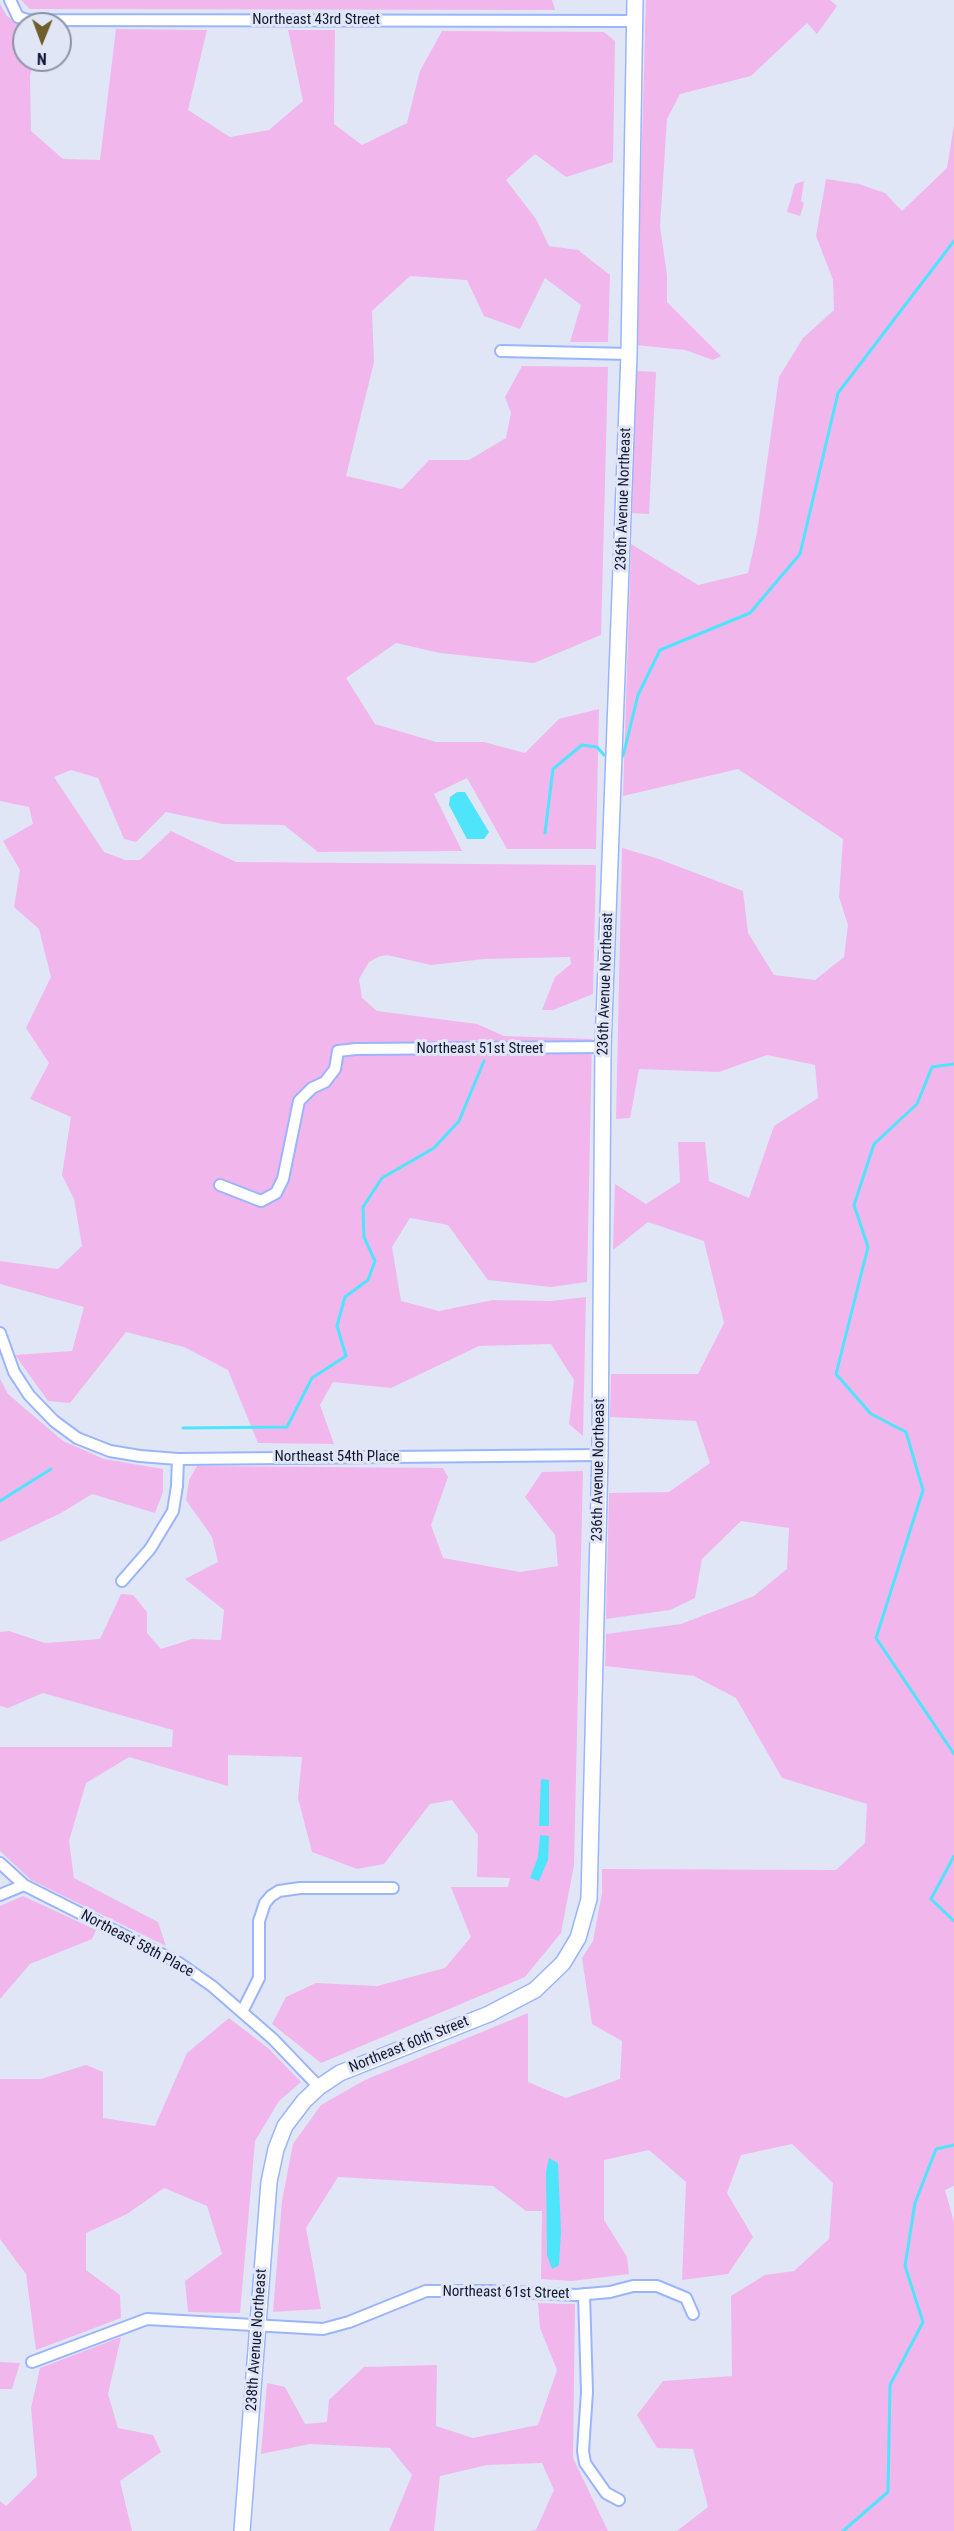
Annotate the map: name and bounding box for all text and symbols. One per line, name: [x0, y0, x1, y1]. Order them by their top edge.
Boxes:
street label: Northeast 43rd Street: [252, 11, 380, 29]
north arrow: [12, 12, 72, 72]
text: N: [37, 49, 47, 68]
street label: 236th Avenue Northeast: [613, 427, 635, 571]
street label: 236th Avenue Northeast: [595, 912, 617, 1056]
street label: Northeast 51st Street: [416, 1040, 544, 1058]
street label: 236th Avenue Northeast: [589, 1398, 609, 1542]
street label: Northeast 54th Place: [274, 1448, 400, 1466]
street label: Northeast 58th Place: [77, 1907, 197, 1981]
street label: Northeast 60th Street: [347, 2013, 471, 2077]
street label: 238th Avenue Northeast: [243, 2268, 271, 2412]
street label: Northeast 61st Street: [442, 2283, 570, 2303]

